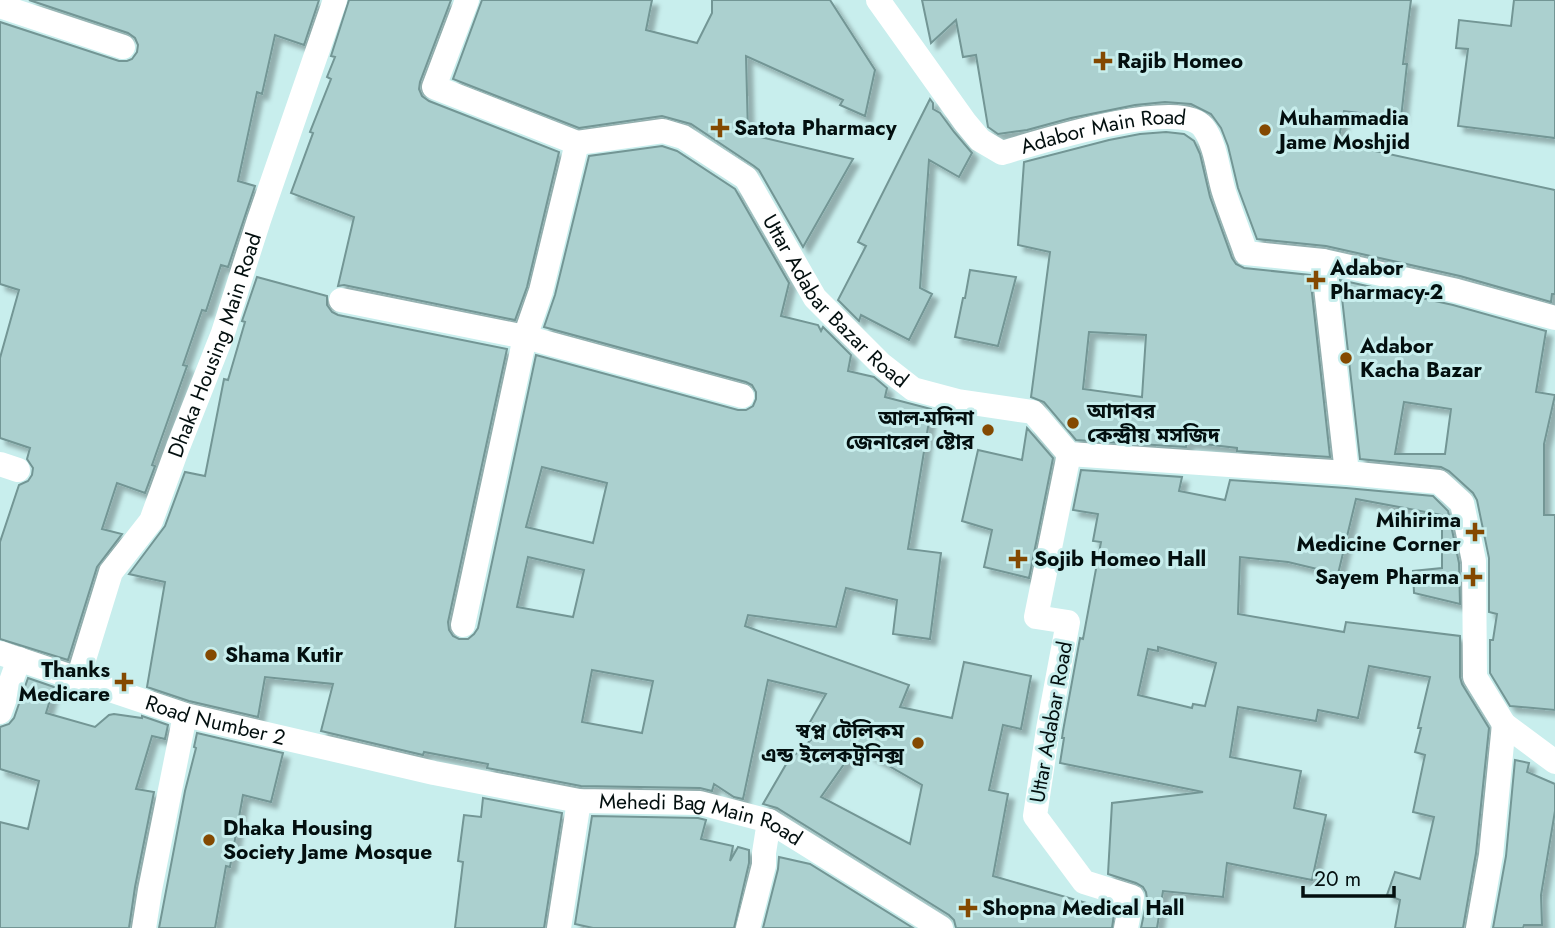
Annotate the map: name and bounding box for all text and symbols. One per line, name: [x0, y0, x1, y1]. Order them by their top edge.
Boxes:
place label: Rajib Homeo: [1117, 46, 1243, 76]
marker: Rajib Homeo: [1095, 53, 1111, 69]
street label: Adabor Main Road: [1017, 102, 1188, 162]
place label: Muhammadia Jame Moshjid: [1275, 103, 1410, 157]
place label: Satota Pharmacy: [734, 113, 898, 143]
marker: Satota Pharmacy: [712, 120, 728, 136]
marker: Muhammadia Jame Moshjid: [1257, 122, 1273, 138]
street label: Uttar Adabar Bazar Road: [755, 209, 915, 395]
street label: Dhaka Housing Main Road: [160, 229, 269, 462]
place label: Adabor Pharmacy-2: [1329, 253, 1443, 307]
marker: Adabor Pharmacy-2: [1308, 272, 1324, 288]
place label: Adabor Kacha Bazar: [1359, 331, 1482, 385]
marker: Adabor Kacha Bazar: [1338, 350, 1354, 366]
place label: আদাবর কেন্দ্রীয় মসজিদ: [1086, 396, 1221, 450]
place label: আল-মদিনা জেনারেল ষ্টোর: [846, 403, 975, 457]
marker: আদাবর কেন্দ্রীয় মসজিদ: [1065, 415, 1081, 431]
marker: আল-মদিনা জেনারেল ষ্টোর: [980, 422, 996, 438]
place label: Mihirima Medicine Corner: [1296, 505, 1461, 559]
marker: Mihirima Medicine Corner: [1467, 524, 1483, 540]
place label: Sojib Homeo Hall: [1034, 544, 1206, 574]
marker: Sojib Homeo Hall: [1008, 549, 1028, 569]
place label: Sayem Pharma: [1315, 562, 1459, 592]
marker: Sayem Pharma: [1465, 569, 1481, 585]
street label: Uttar Adabar Road: [1022, 639, 1080, 805]
place label: Shama Kutir: [225, 640, 344, 670]
marker: Shama Kutir: [203, 647, 219, 663]
place label: Thanks Medicare: [18, 655, 110, 709]
marker: Thanks Medicare: [116, 674, 132, 690]
street label: Road Number 2: [141, 688, 288, 753]
place label: স্বপ্ন টেলিকম এন্ড ইলেকট্রনিক্স: [761, 716, 905, 770]
marker: স্বপ্ন টেলিকম এন্ড ইলেকট্রনিক্স: [910, 735, 926, 751]
street label: Mehedi Bag Main Road: [599, 786, 808, 853]
place label: Dhaka Housing Society Jame Mosque: [223, 813, 432, 867]
marker: Dhaka Housing Society Jame Mosque: [201, 832, 217, 848]
scale bar: [1303, 855, 1394, 899]
text: 20 m: [1314, 864, 1361, 894]
place label: Shopna Medical Hall: [982, 893, 1184, 923]
marker: Shopna Medical Hall: [960, 900, 976, 916]

